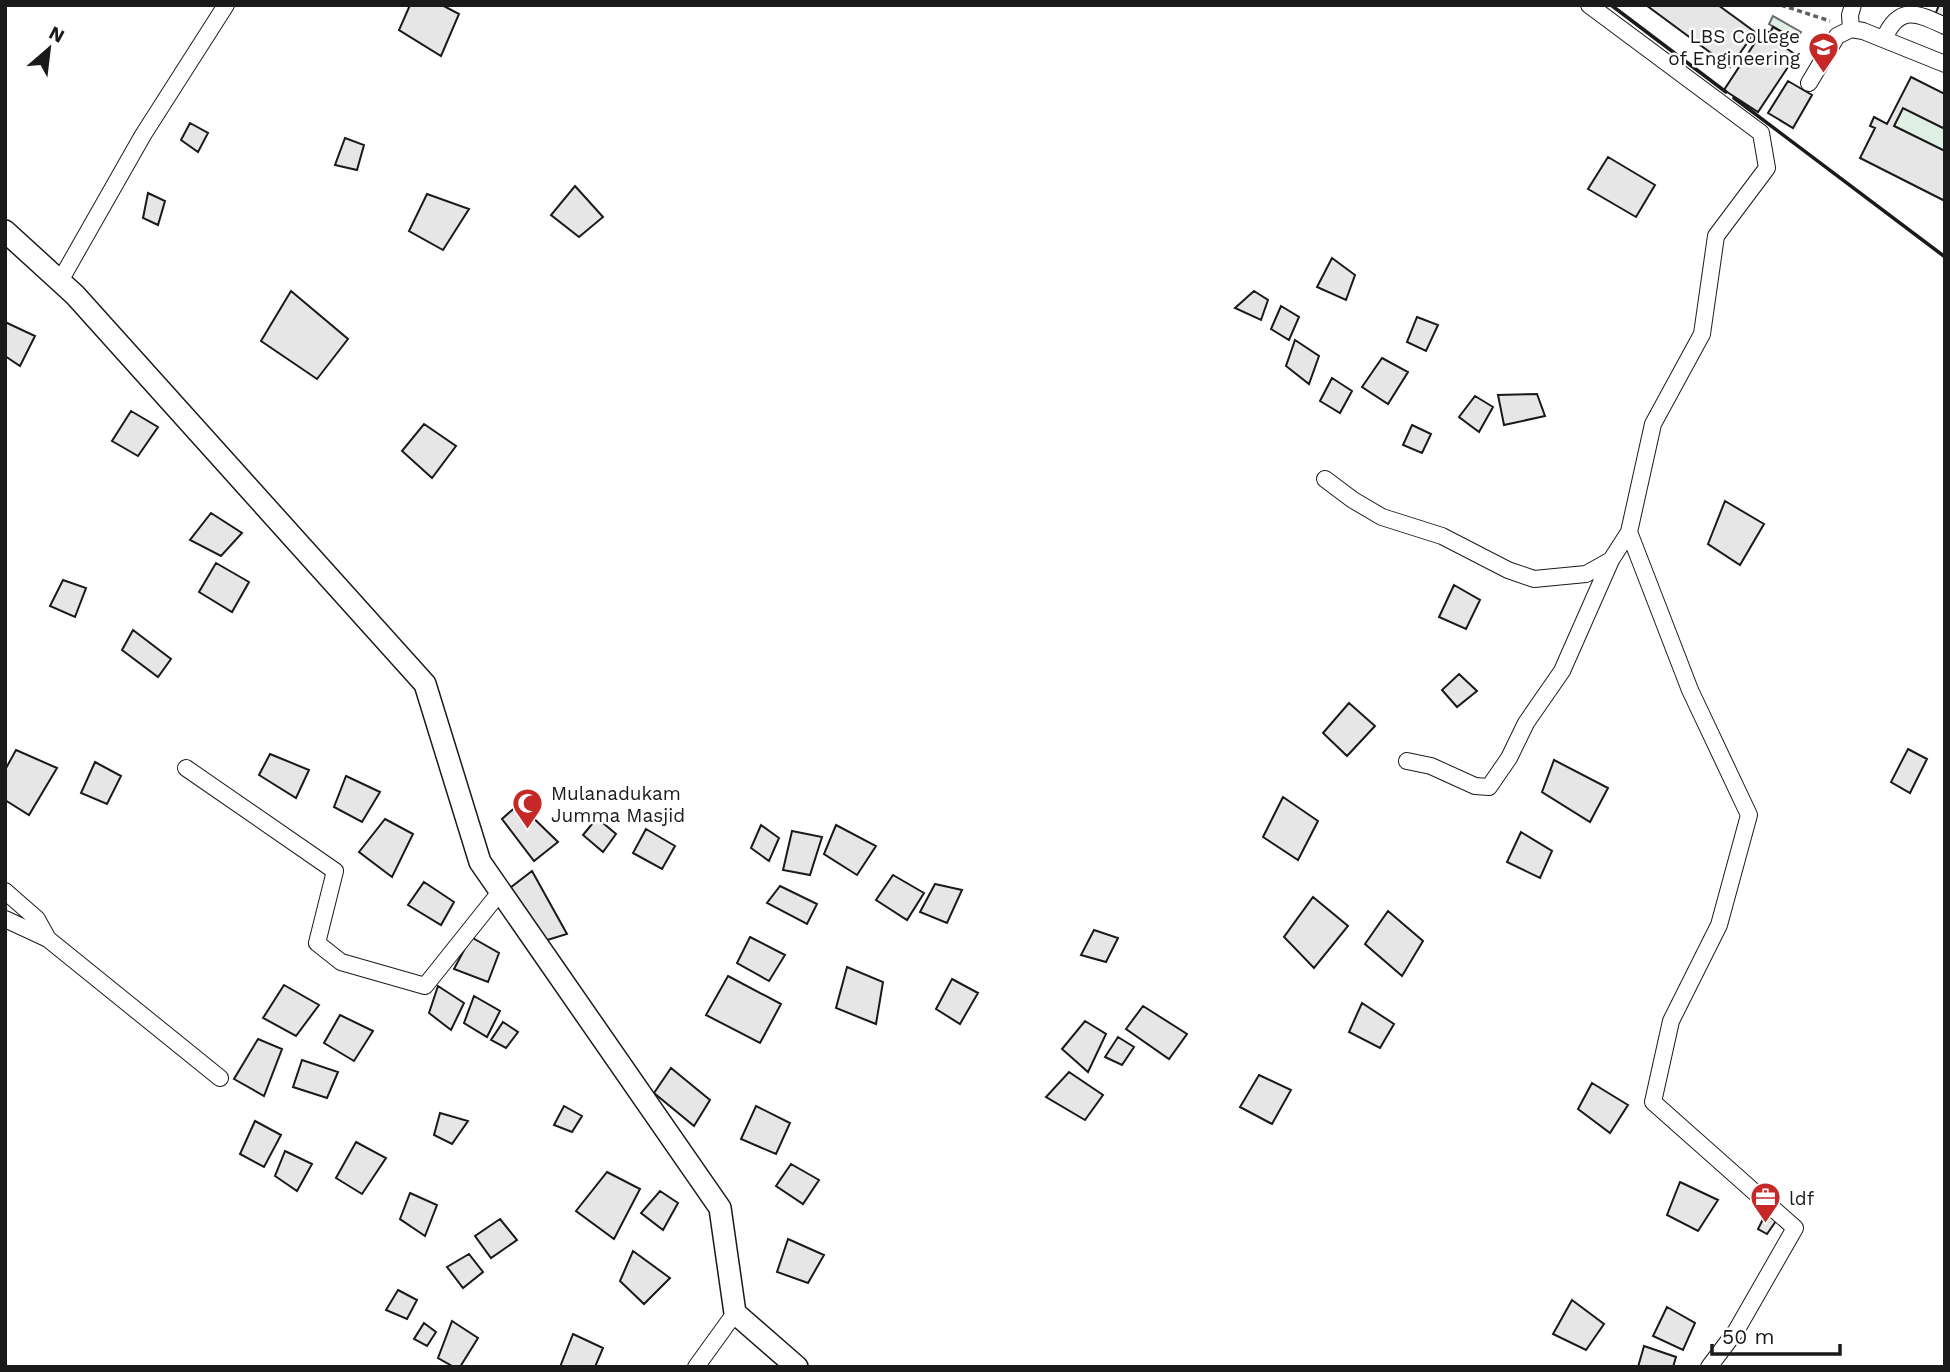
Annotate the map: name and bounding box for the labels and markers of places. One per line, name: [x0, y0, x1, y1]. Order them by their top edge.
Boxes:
place label: LBS College of Engineering: [1668, 25, 1801, 70]
school or university icon: LBS College of Engineering: [1806, 30, 1840, 74]
place label: Mulanadukam Jumma Masjid: [551, 782, 685, 827]
mosque icon: Mulanadukam Jumma Masjid: [511, 787, 545, 831]
office icon: ldf: [1749, 1181, 1783, 1225]
place label: ldf: [1789, 1187, 1815, 1210]

